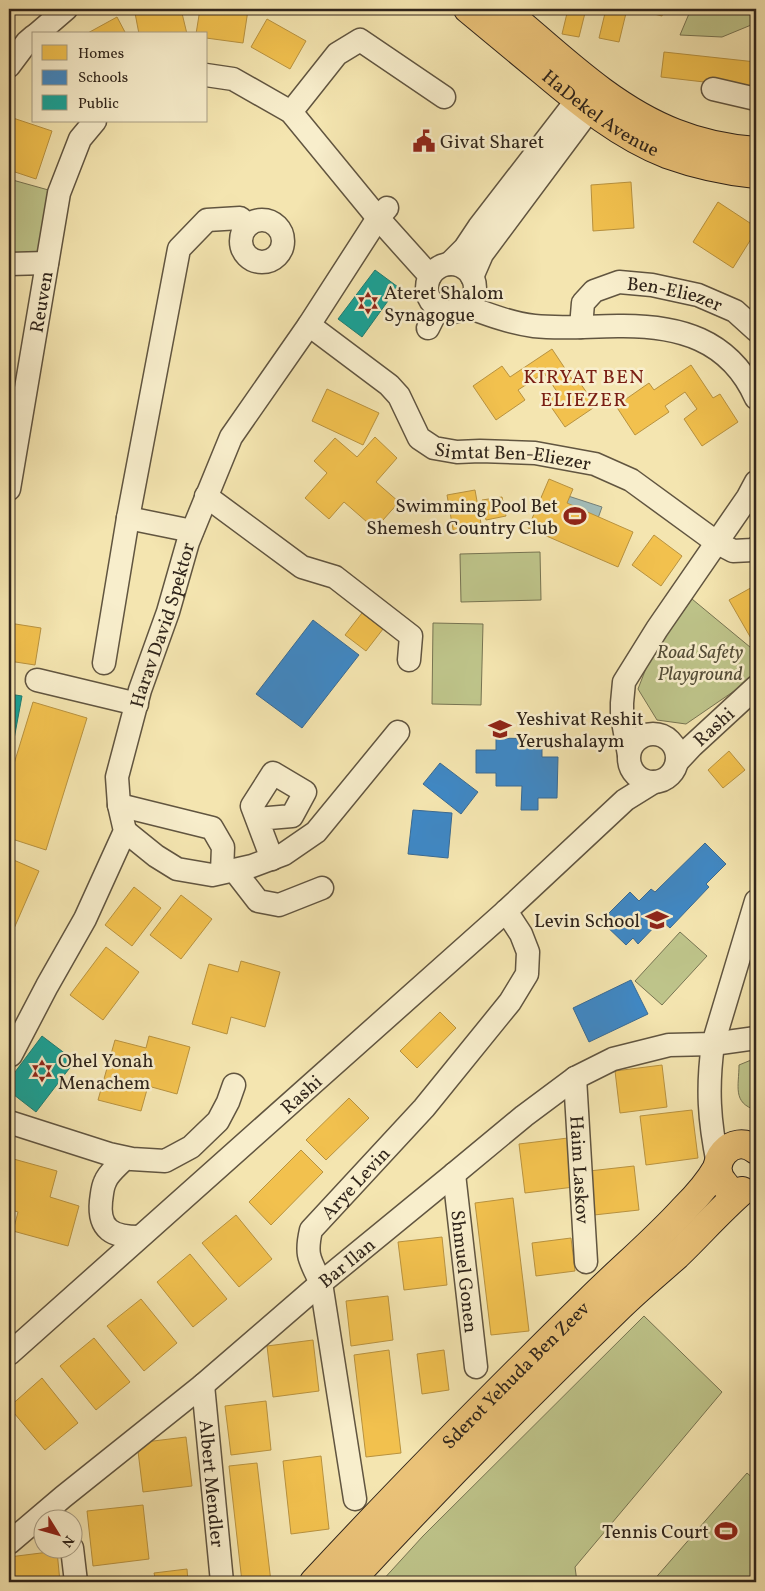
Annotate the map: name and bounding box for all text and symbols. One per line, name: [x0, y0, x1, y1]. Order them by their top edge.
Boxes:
legend: [32, 32, 208, 122]
text: Homes: [78, 44, 124, 65]
street label: HaDekel Avenue: [536, 65, 663, 164]
text: Schools: [78, 68, 128, 89]
text: Public: [78, 94, 119, 115]
public building icon: Givat Sharet: [411, 128, 437, 154]
place label: Givat Sharet: [440, 130, 545, 156]
street label: Reuven: [25, 269, 61, 335]
street label: Ben-Eliezer: [626, 272, 726, 319]
place label: Ateret Shalom Synagogue: [384, 281, 504, 329]
synagogue icon: Ateret Shalom Synagogue: [355, 290, 381, 316]
district label: KIRYAT BEN ELIEZER: [523, 364, 645, 415]
street label: Simtat Ben-Eliezer: [432, 437, 593, 478]
place label: Swimming Pool Bet Shemesh Country Club: [366, 494, 558, 542]
sports icon: Swimming Pool Bet Shemesh Country Club: [562, 503, 588, 529]
street label: Harav David Spektor: [125, 540, 202, 711]
park label: Road Safety Playground: [657, 640, 744, 688]
street label: Rashi: [688, 702, 741, 753]
place label: Yeshivat Reshit Yerushalaym: [516, 707, 644, 755]
school or university icon: Yeshivat Reshit Yerushalaym: [487, 716, 513, 742]
school or university icon: Levin School: [644, 907, 670, 933]
place label: Levin School: [534, 909, 640, 935]
place label: Ohel Yonah Menachem: [58, 1049, 154, 1097]
synagogue icon: Ohel Yonah Menachem: [29, 1058, 55, 1084]
street label: Rashi: [276, 1070, 329, 1121]
street label: Haim Laskov: [562, 1115, 595, 1225]
street label: Arye Levin: [316, 1142, 397, 1226]
street label: Shmuel Gonen: [443, 1209, 483, 1334]
street label: Bar Ilan: [314, 1233, 382, 1295]
street label: Sderot Yehuda Ben Zeev: [437, 1296, 596, 1456]
street label: Albert Mendler: [191, 1419, 230, 1549]
north arrow: [32, 1508, 82, 1558]
sports icon: Tennis Court: [713, 1518, 739, 1544]
place label: Tennis Court: [602, 1520, 709, 1546]
text: N: [57, 1531, 78, 1551]

